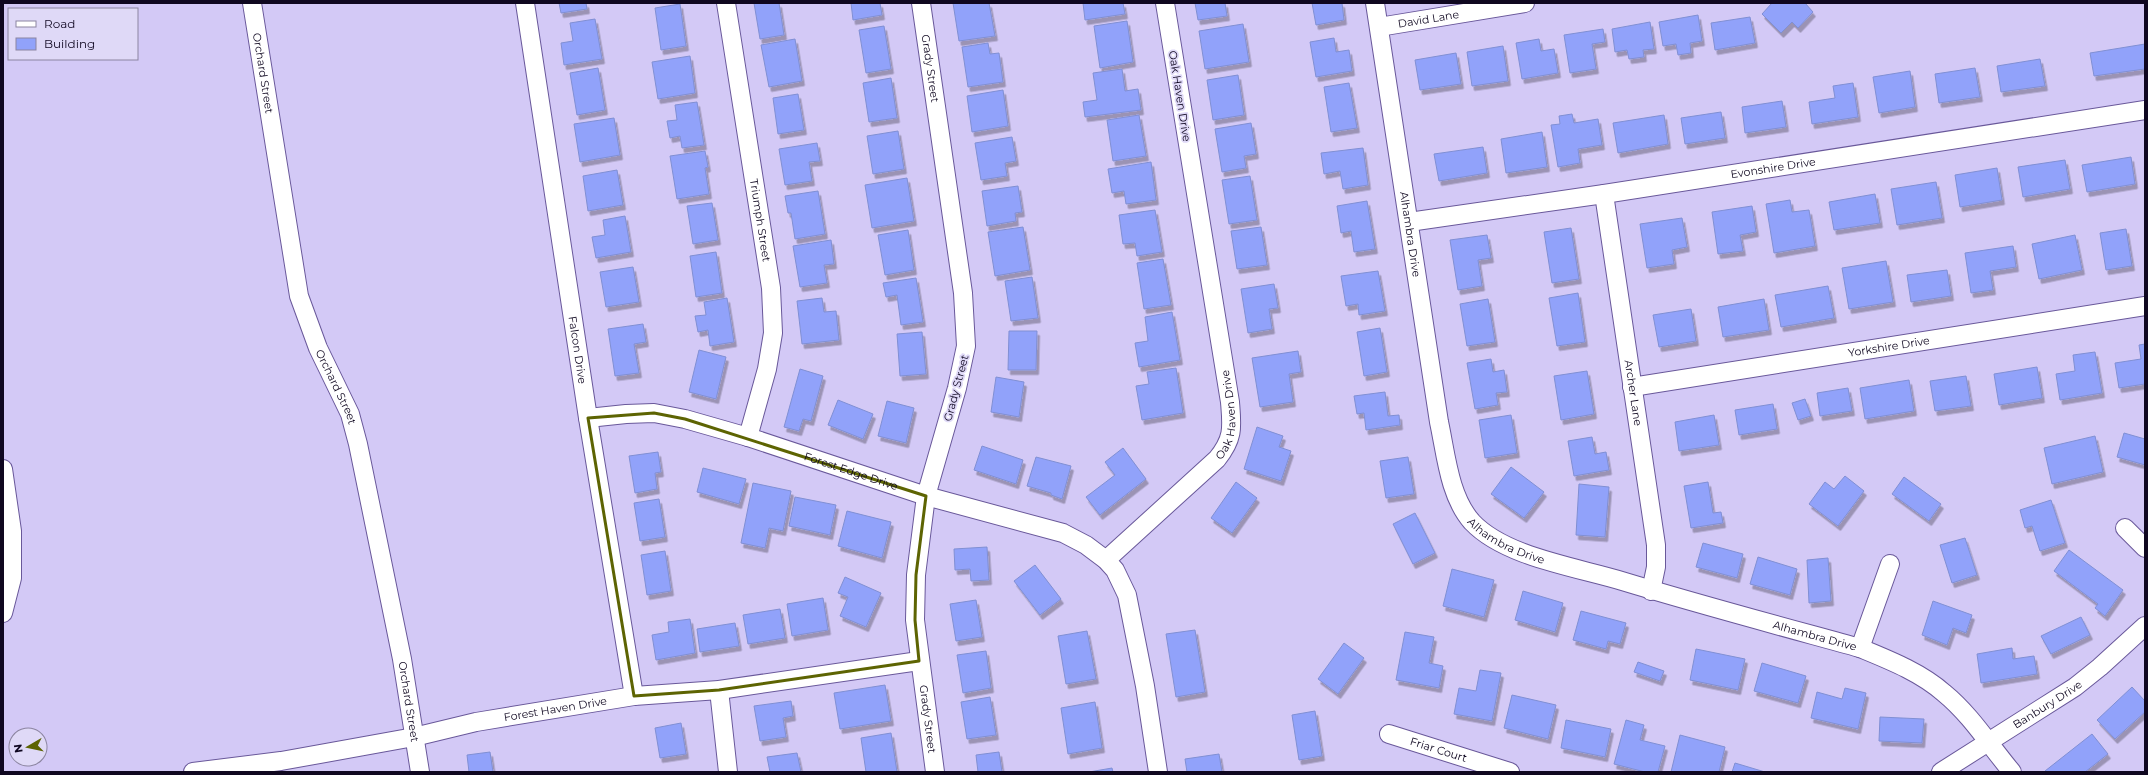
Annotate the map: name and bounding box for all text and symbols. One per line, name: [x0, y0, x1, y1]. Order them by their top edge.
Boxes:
street label: David Lane: [1397, 7, 1460, 31]
legend: [8, 8, 138, 60]
text: Road: [44, 16, 75, 31]
street label: Orchard Street: [250, 32, 277, 115]
street label: Grady Street: [919, 33, 942, 104]
text: Building: [44, 36, 95, 51]
street label: Oak Haven Drive: [1166, 49, 1194, 143]
street label: Evonshire Drive: [1729, 154, 1817, 181]
street label: Triumph Street: [747, 178, 774, 263]
street label: Alhambra Drive: [1397, 191, 1424, 278]
street label: Falcon Drive: [566, 315, 590, 385]
street label: Yorkshire Drive: [1847, 333, 1931, 360]
street label: Orchard Street: [313, 347, 360, 426]
street label: Grady Street: [940, 353, 972, 423]
street label: Archer Lane: [1622, 359, 1645, 427]
street label: Oak Haven Drive: [1212, 369, 1238, 462]
street label: Forest Edge Drive: [802, 449, 900, 493]
street label: Alhambra Drive: [1465, 515, 1547, 567]
street label: Alhambra Drive: [1771, 618, 1859, 654]
street label: Orchard Street: [395, 660, 422, 743]
street label: Banbury Drive: [2010, 677, 2085, 732]
street label: Grady Street: [917, 684, 940, 755]
street label: Forest Haven Drive: [503, 694, 608, 724]
north arrow: [8, 727, 48, 767]
street label: Friar Court: [1408, 734, 1469, 765]
text: N: [11, 743, 26, 754]

